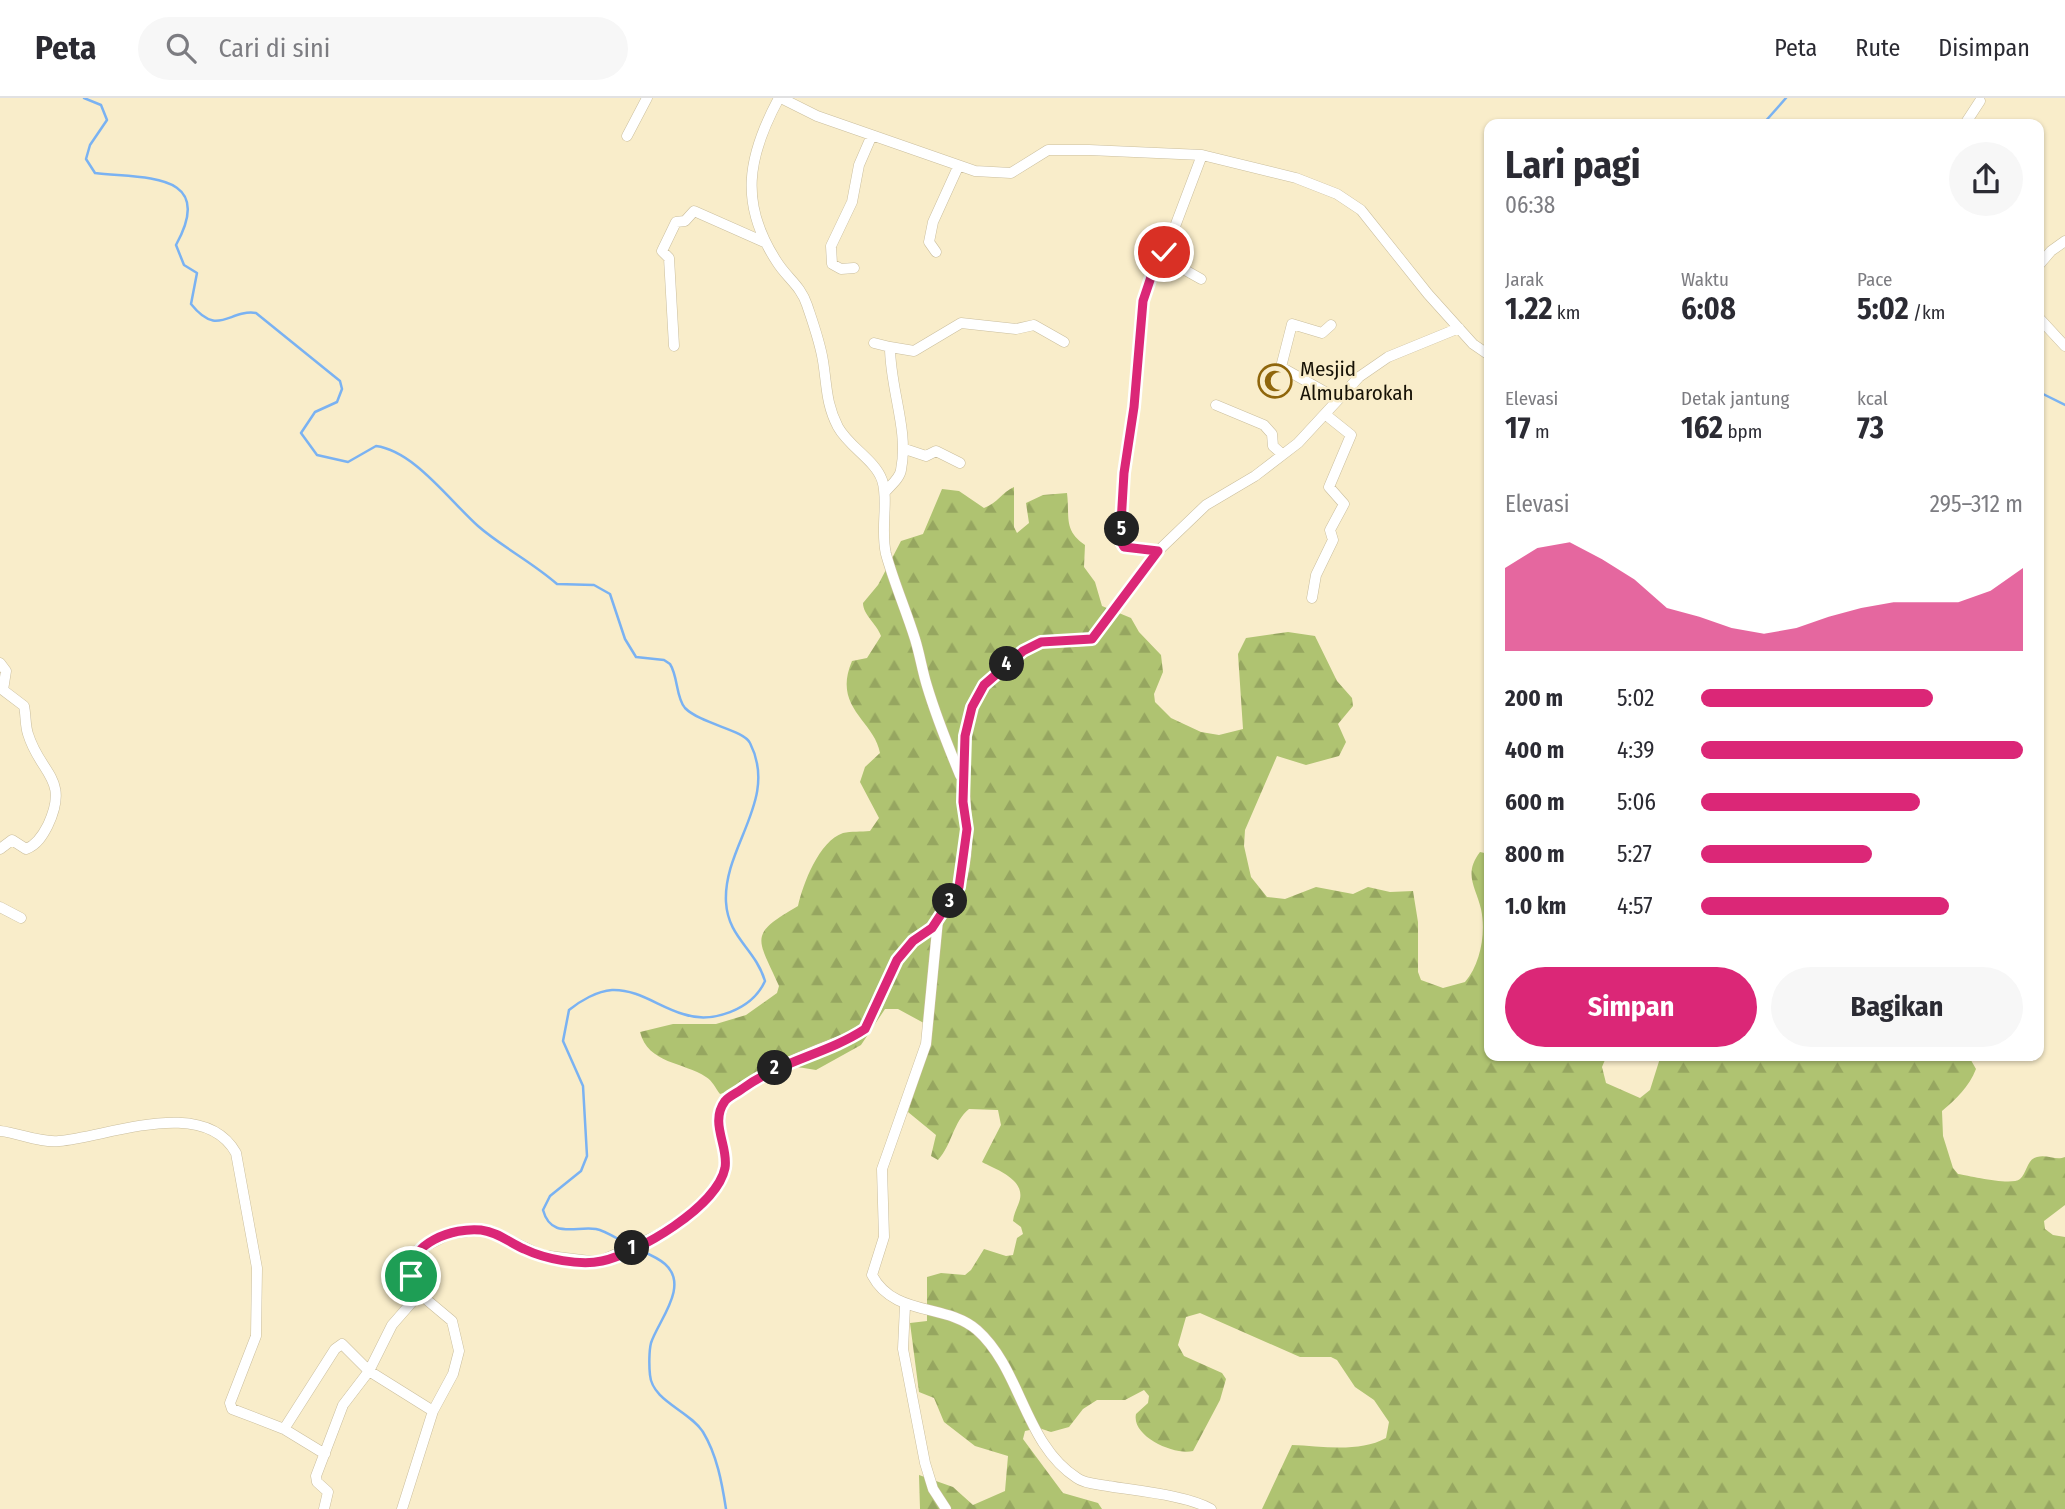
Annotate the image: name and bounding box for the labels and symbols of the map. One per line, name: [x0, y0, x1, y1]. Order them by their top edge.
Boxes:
pin: [1134, 222, 1194, 282]
place label: Mesjid Almubarokah: [1300, 356, 1414, 406]
mosque icon: Mesjid Almubarokah: [1256, 362, 1294, 400]
pin: 5: [1104, 512, 1140, 546]
pin: 4: [990, 646, 1024, 682]
pin: 3: [932, 884, 968, 918]
pin: 2: [758, 1051, 792, 1086]
pin: 1: [614, 1230, 650, 1266]
pin: [381, 1246, 441, 1306]

